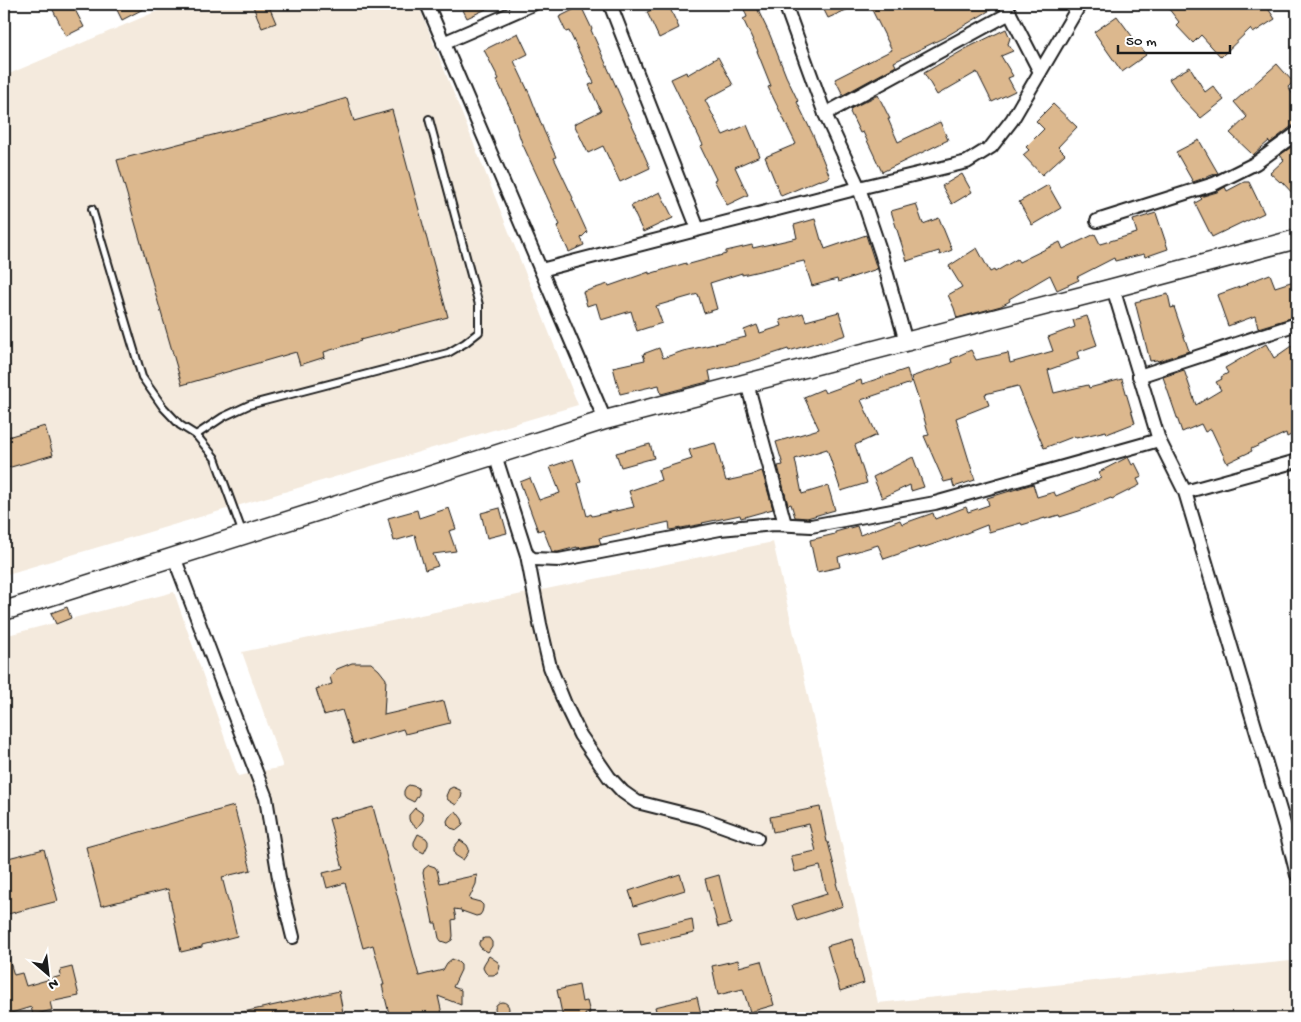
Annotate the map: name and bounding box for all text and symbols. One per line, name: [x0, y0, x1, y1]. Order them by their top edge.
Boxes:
scale bar: [1118, 22, 1231, 54]
text: 50 m: [1126, 33, 1157, 51]
north arrow: [22, 950, 72, 1000]
text: N: [45, 974, 61, 993]

